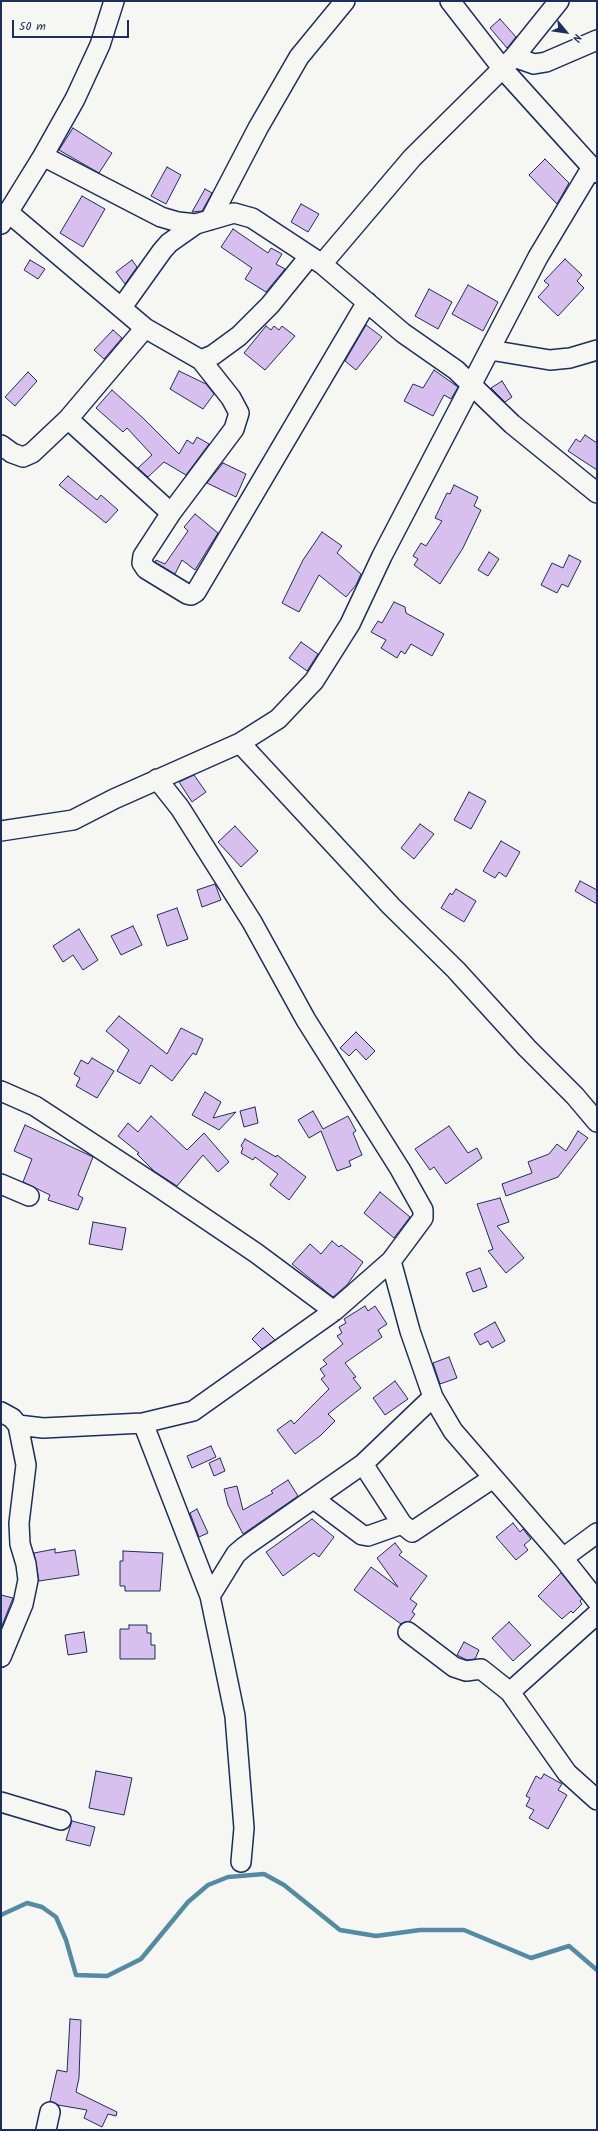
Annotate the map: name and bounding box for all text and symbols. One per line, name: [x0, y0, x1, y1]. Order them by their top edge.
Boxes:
scale bar: [14, 12, 131, 38]
north arrow: [546, 12, 586, 52]
text: 50 m: [19, 17, 46, 36]
text: N: [567, 30, 586, 45]

